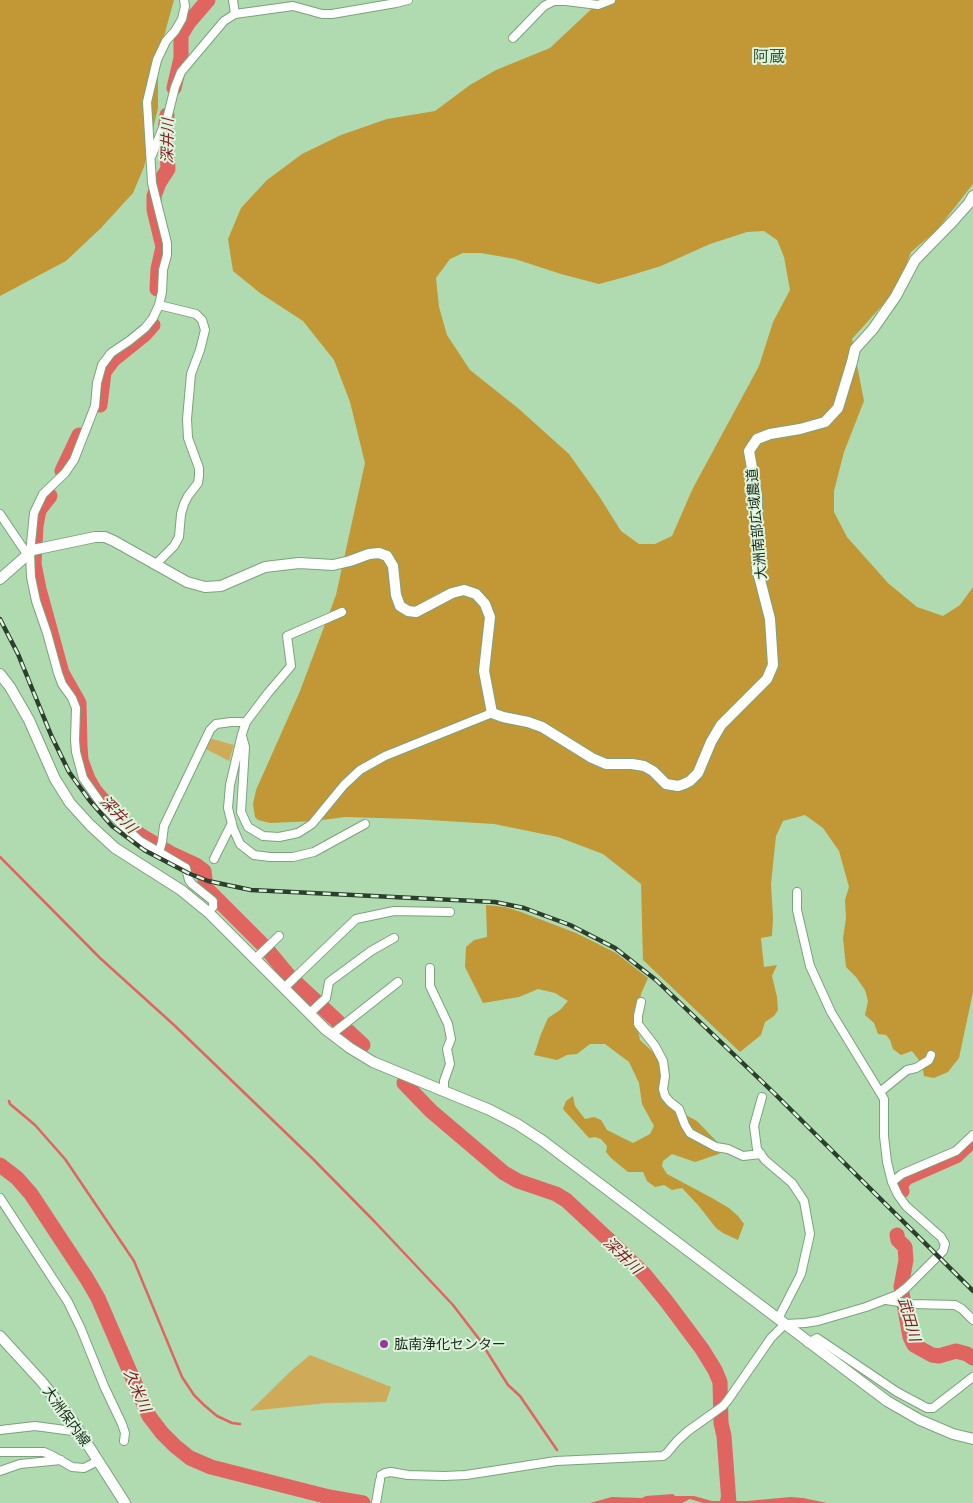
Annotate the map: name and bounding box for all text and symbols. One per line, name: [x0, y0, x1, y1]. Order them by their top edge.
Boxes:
district label: 阿蔵: [753, 46, 785, 66]
water label: 深井川: [158, 118, 176, 164]
street label: 大洲南部広域農道: [743, 467, 769, 581]
water label: 深井川: [97, 792, 141, 836]
water label: 深井川: [601, 1233, 645, 1277]
water label: 武田川: [895, 1295, 925, 1343]
place label: 肱南浄化センター: [394, 1336, 506, 1352]
marker: 肱南浄化センター: [378, 1338, 390, 1350]
water label: 久米川: [121, 1366, 155, 1414]
street label: 大洲保内線: [40, 1383, 94, 1449]

